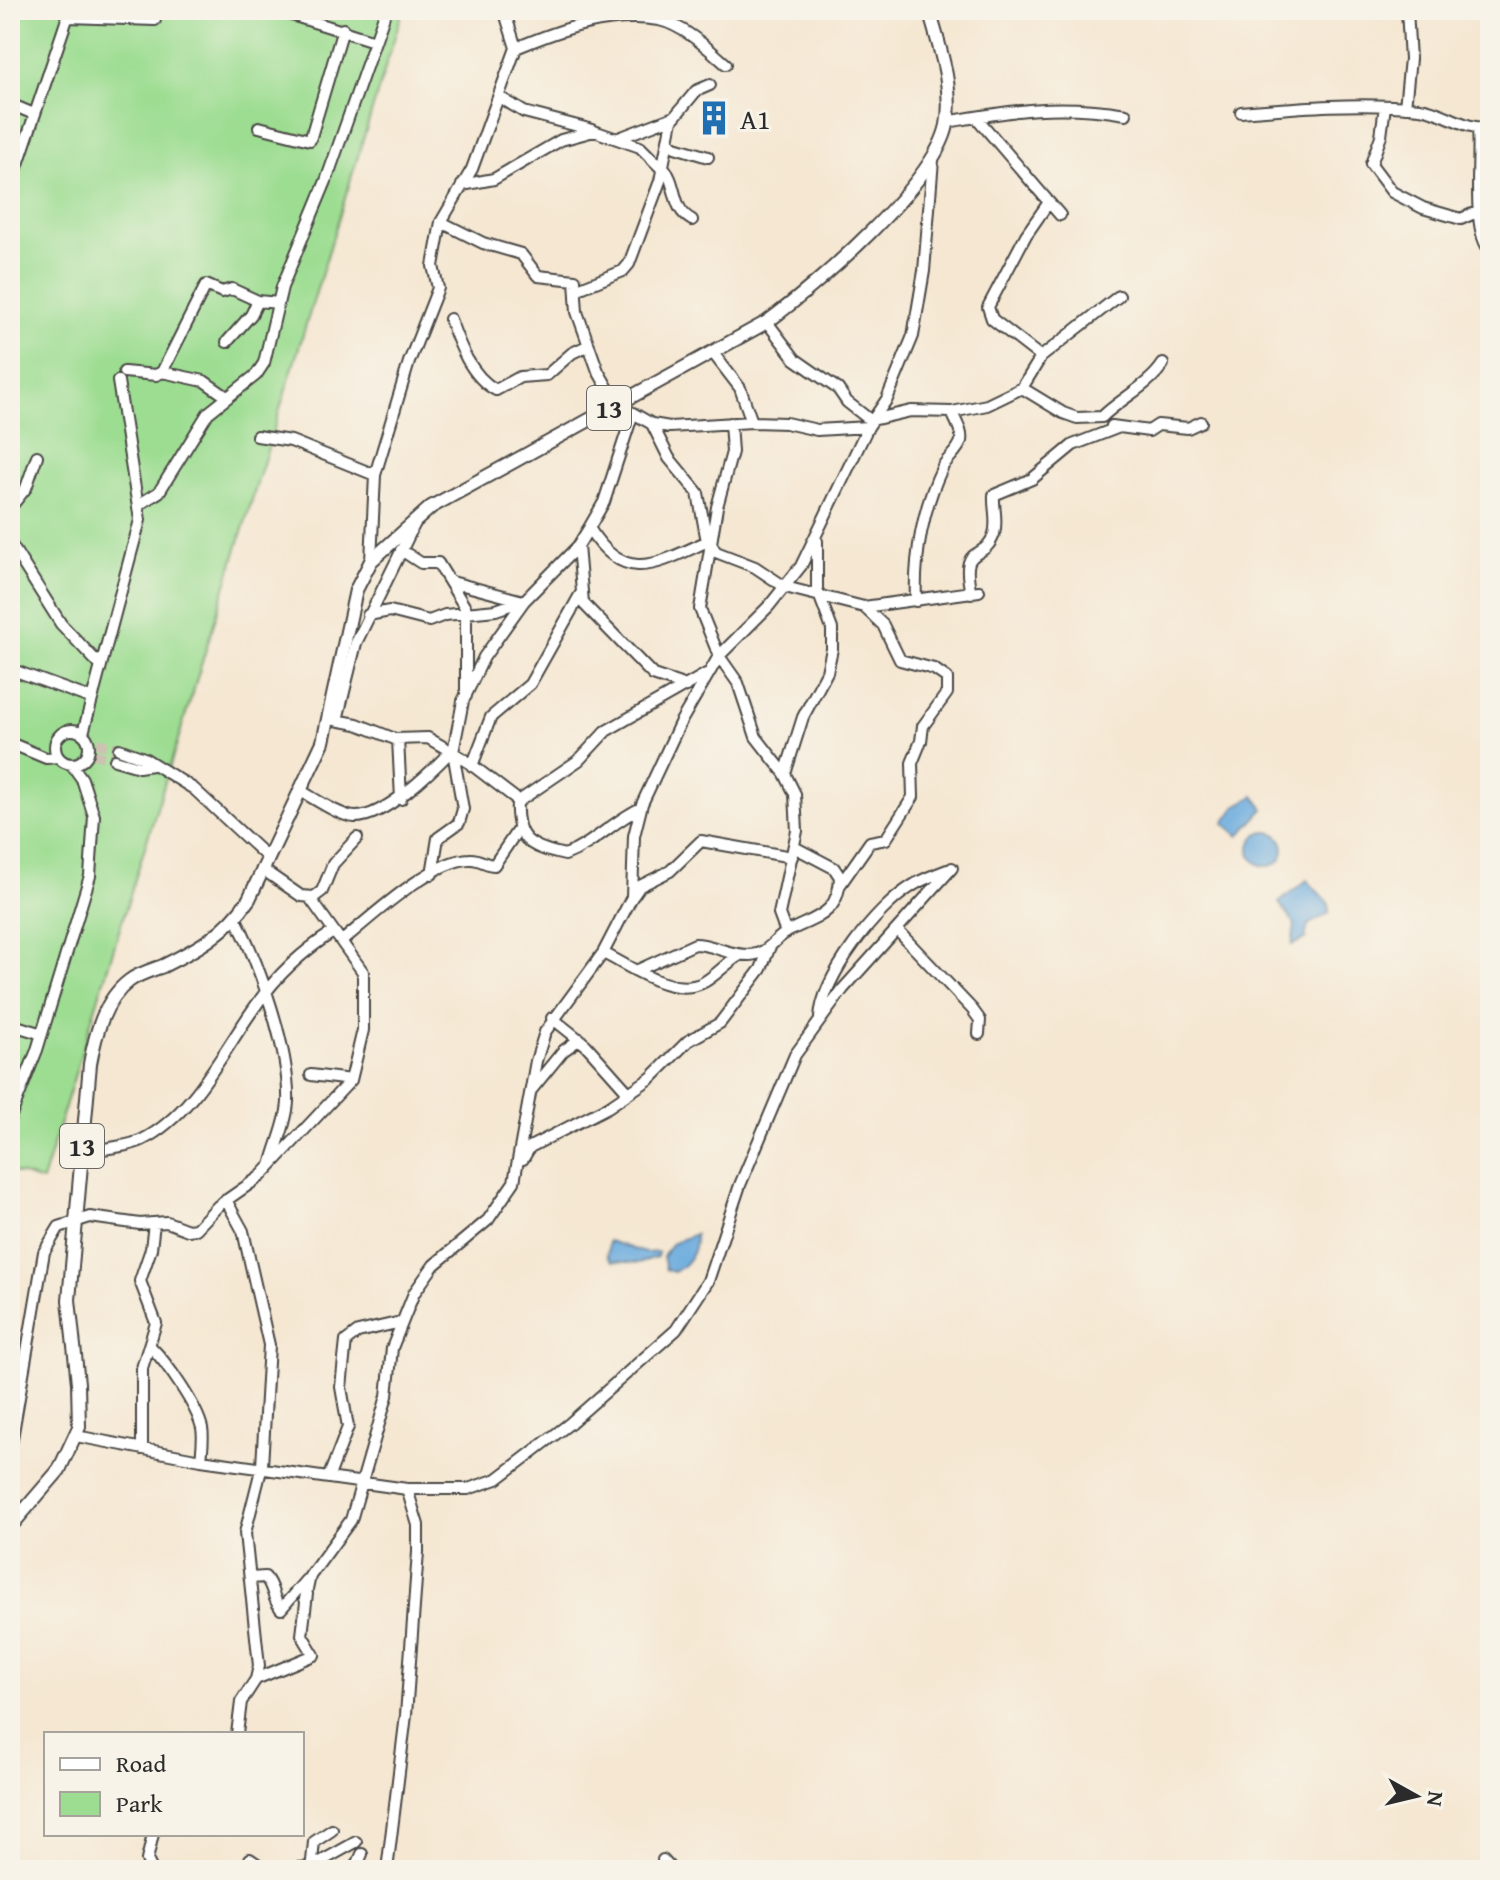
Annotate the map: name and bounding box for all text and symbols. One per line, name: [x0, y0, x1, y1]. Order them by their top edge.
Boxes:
place label: A1: [740, 98, 770, 139]
building icon: A1: [695, 99, 733, 137]
road number: 13: [587, 386, 631, 430]
road number: 13: [60, 1124, 104, 1168]
legend: [44, 1732, 304, 1836]
text: Road: [116, 1746, 166, 1781]
north arrow: [1376, 1756, 1456, 1836]
text: Park: [116, 1786, 163, 1821]
text: N: [1419, 1789, 1453, 1809]

